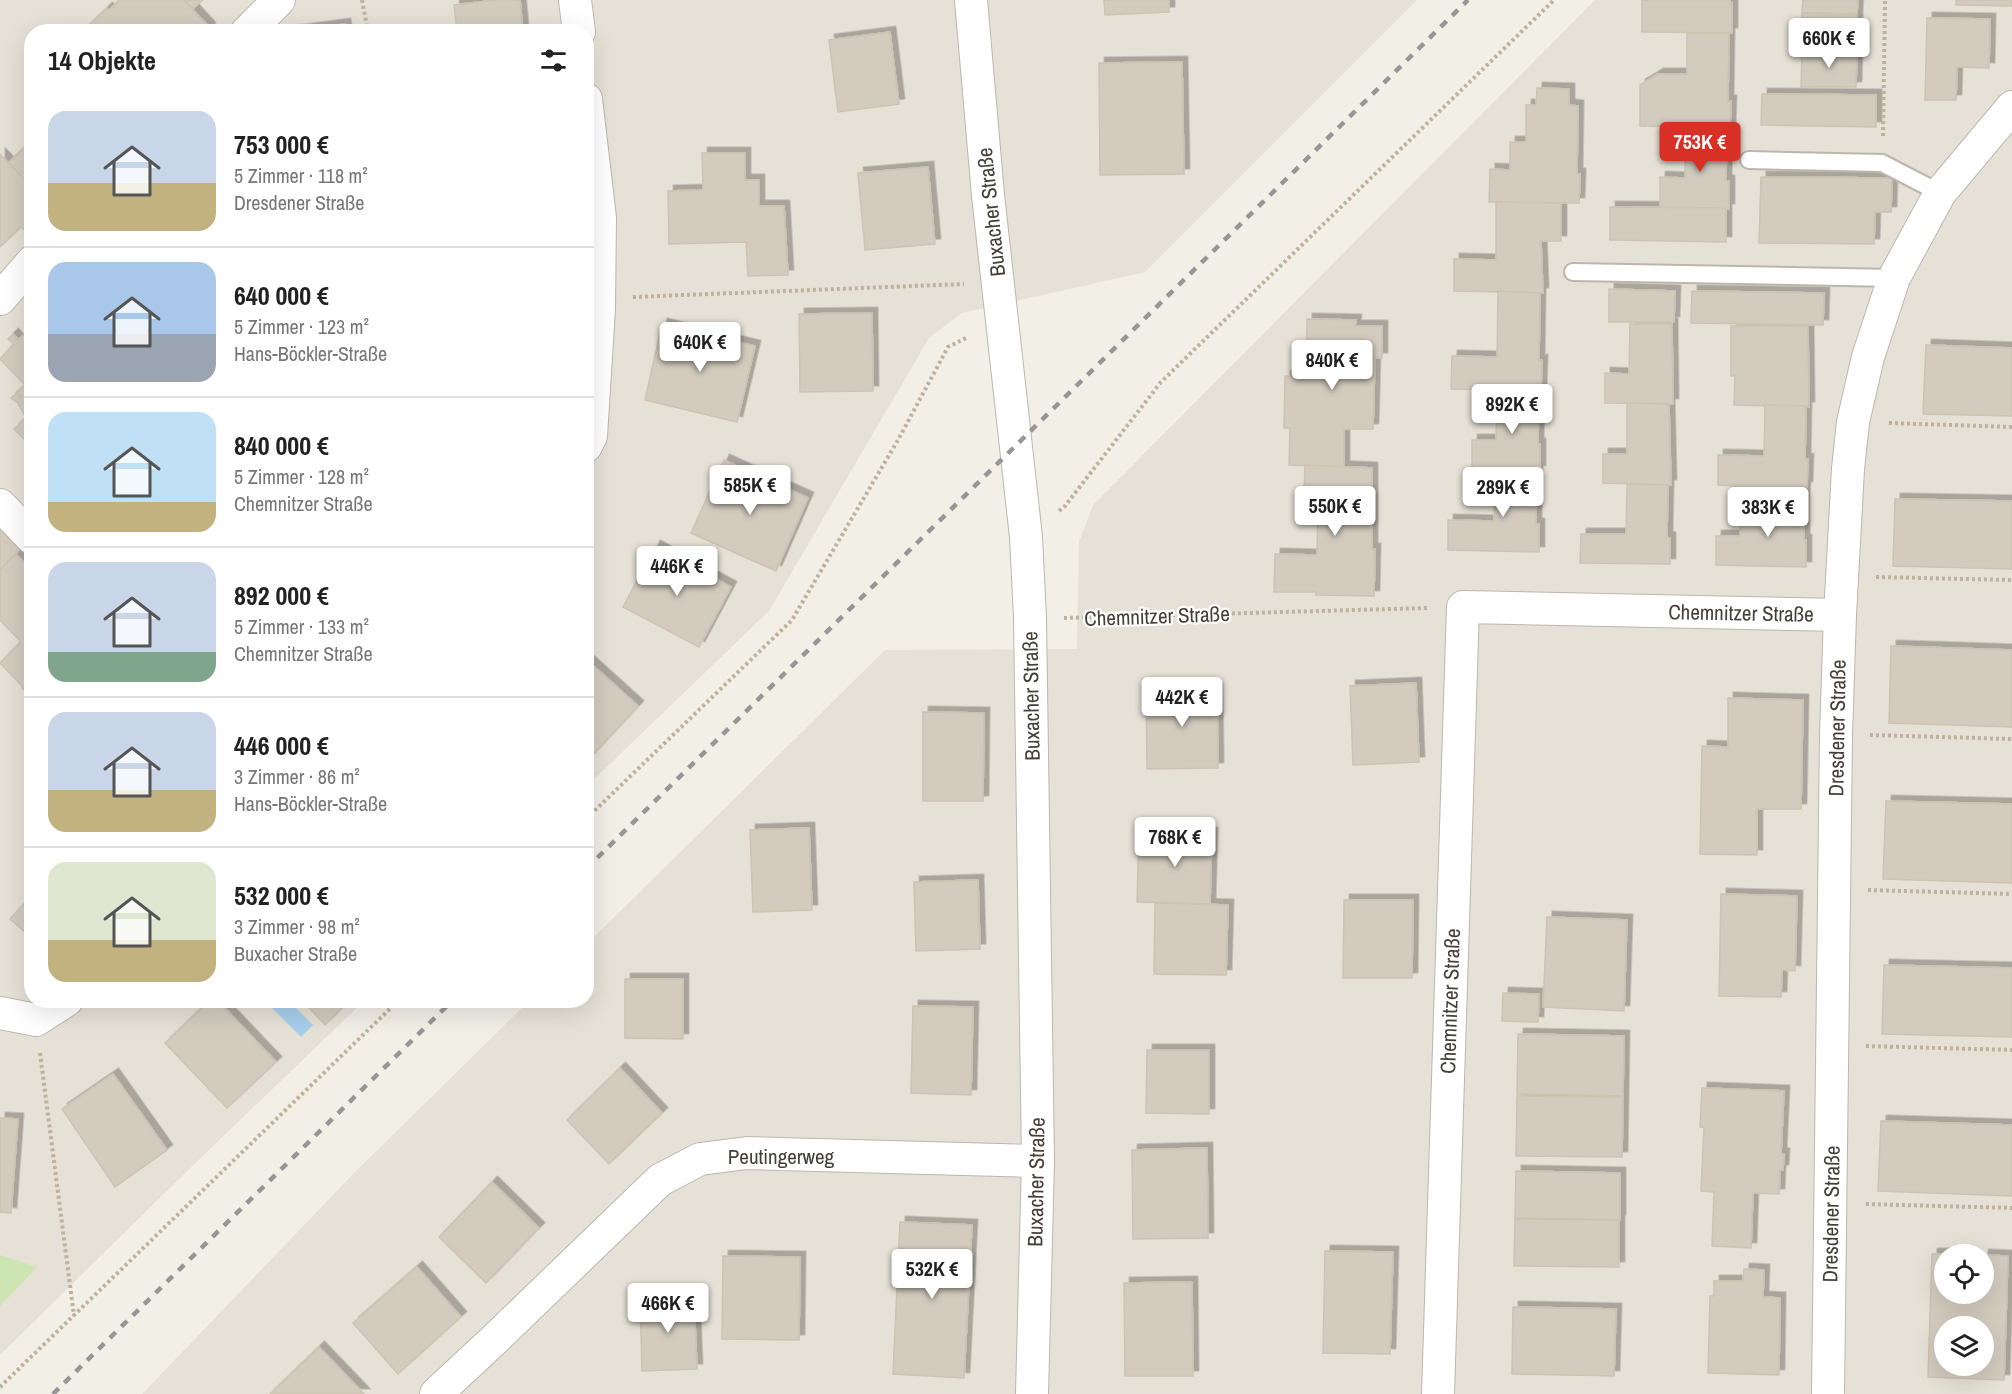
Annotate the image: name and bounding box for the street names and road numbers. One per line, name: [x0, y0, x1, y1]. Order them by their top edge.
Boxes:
street label: Buxacher Straße: [970, 146, 1012, 278]
street label: Chemnitzer Straße: [1668, 597, 1814, 629]
street label: Chemnitzer Straße: [1084, 599, 1230, 633]
street label: Buxacher Straße: [1015, 631, 1047, 761]
street label: Dresdener Straße: [1821, 659, 1853, 797]
street label: Chemnitzer Straße: [1433, 928, 1467, 1074]
street label: Buxacher Straße: [1020, 1117, 1052, 1247]
street label: Peutingerweg: [728, 1142, 835, 1171]
street label: Dresdener Straße: [1815, 1145, 1847, 1283]

